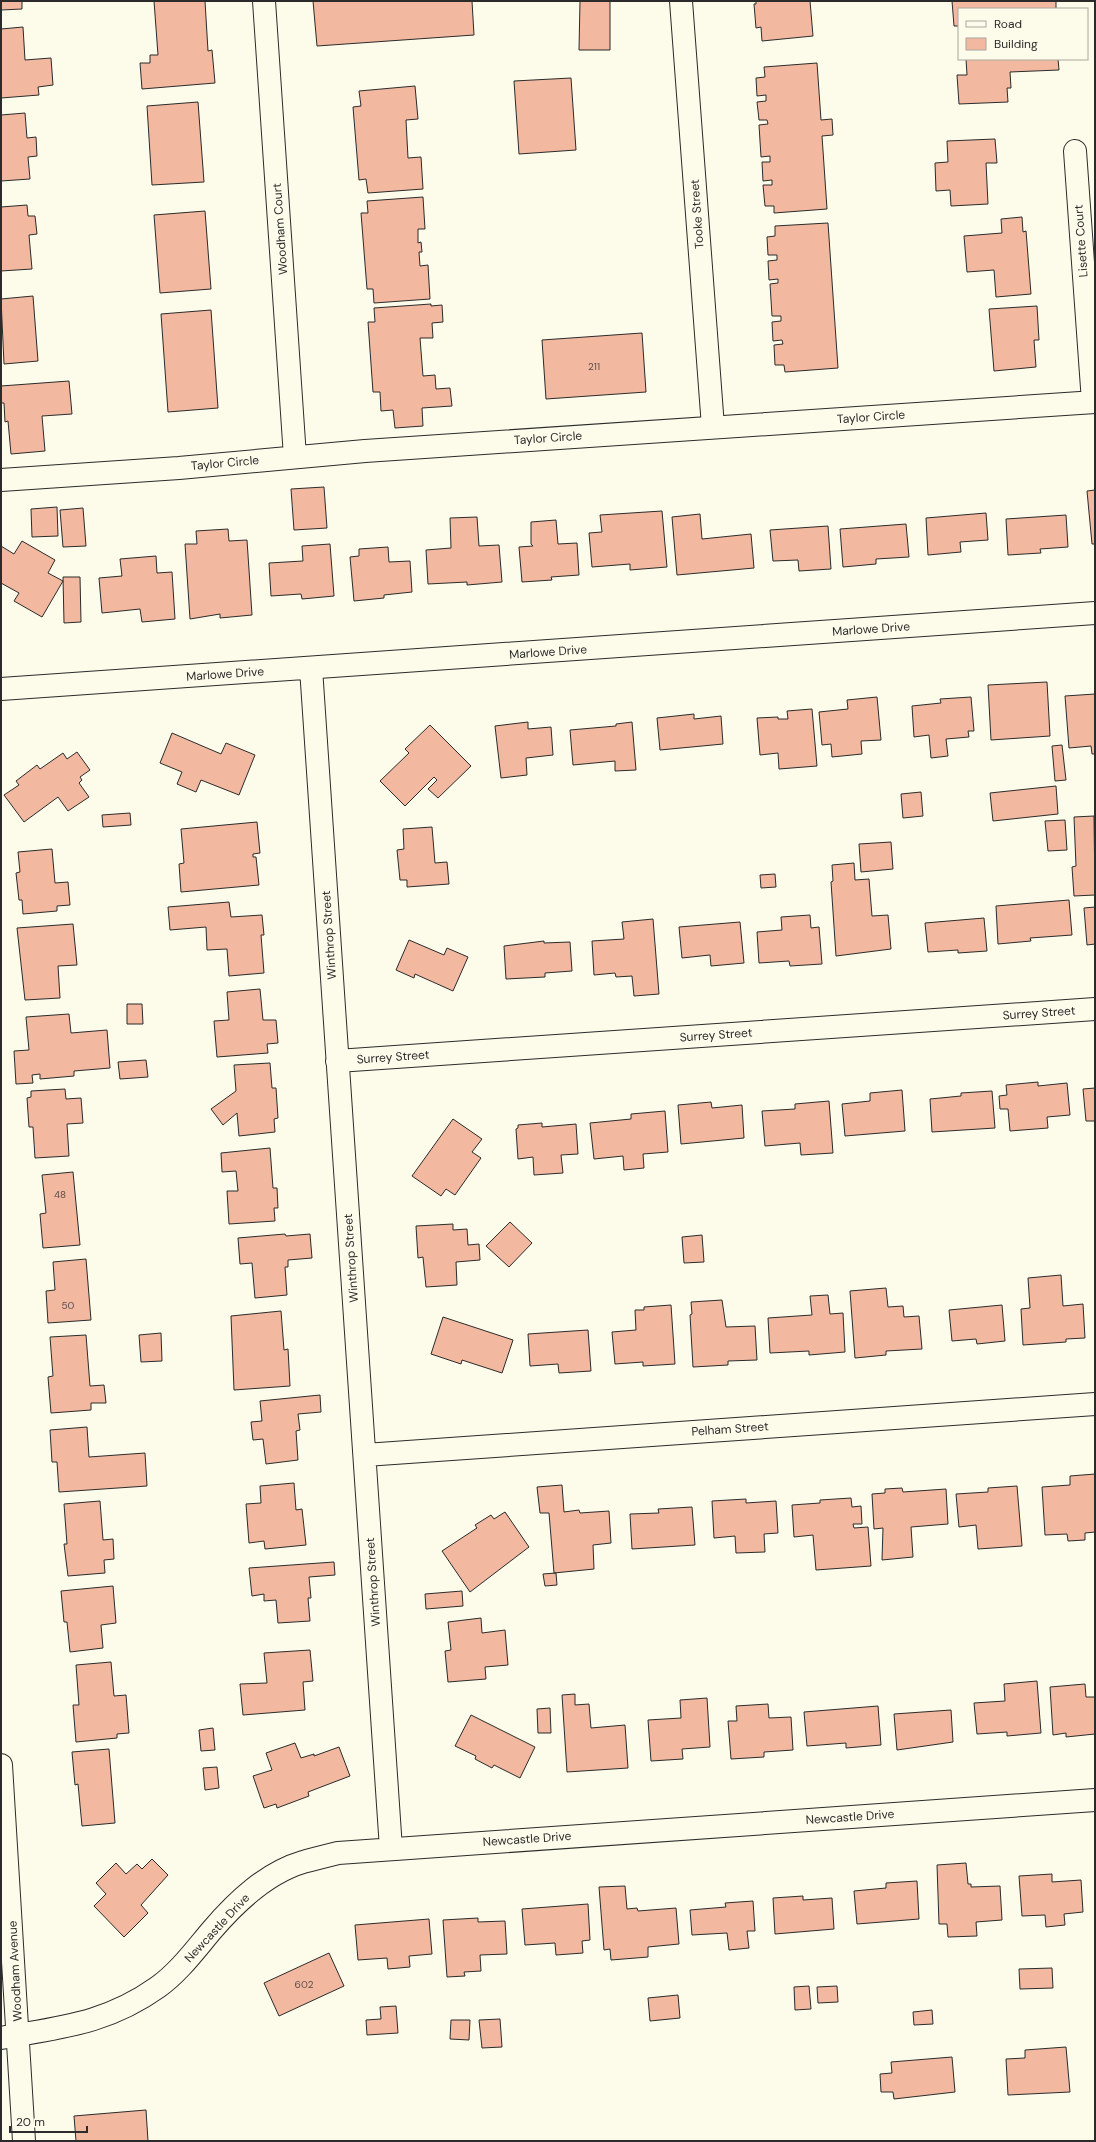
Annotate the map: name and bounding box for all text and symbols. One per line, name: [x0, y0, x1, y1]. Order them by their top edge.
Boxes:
legend: [958, 8, 1088, 60]
text: Road: [994, 16, 1022, 32]
text: Building: [994, 36, 1038, 52]
street label: Tooke Street: [687, 178, 707, 249]
street label: Woodham Court: [269, 182, 291, 275]
street label: Lisette Court: [1070, 204, 1092, 278]
house number: 211: [588, 360, 600, 373]
street label: Taylor Circle: [836, 407, 906, 427]
street label: Taylor Circle: [513, 428, 583, 448]
street label: Taylor Circle: [190, 452, 260, 474]
street label: Marlowe Drive: [832, 618, 911, 640]
street label: Marlowe Drive: [509, 641, 588, 663]
street label: Marlowe Drive: [186, 663, 265, 685]
street label: Winthrop Street: [318, 890, 340, 980]
street label: Surrey Street: [1002, 1002, 1076, 1024]
street label: Surrey Street: [679, 1024, 753, 1046]
street label: Surrey Street: [356, 1046, 430, 1068]
house number: 48: [54, 1188, 66, 1201]
street label: Winthrop Street: [340, 1213, 362, 1303]
house number: 50: [62, 1299, 75, 1312]
street label: Pelham Street: [691, 1418, 769, 1440]
street label: Winthrop Street: [362, 1537, 384, 1627]
street label: Newcastle Drive: [805, 1806, 895, 1828]
street label: Newcastle Drive: [482, 1828, 572, 1850]
street label: Newcastle Drive: [181, 1890, 253, 1966]
street label: Woodham Avenue: [4, 1920, 26, 2022]
house number: 602: [295, 1978, 314, 1991]
scale bar: [10, 2108, 87, 2134]
text: 20 m: [16, 2114, 45, 2130]

